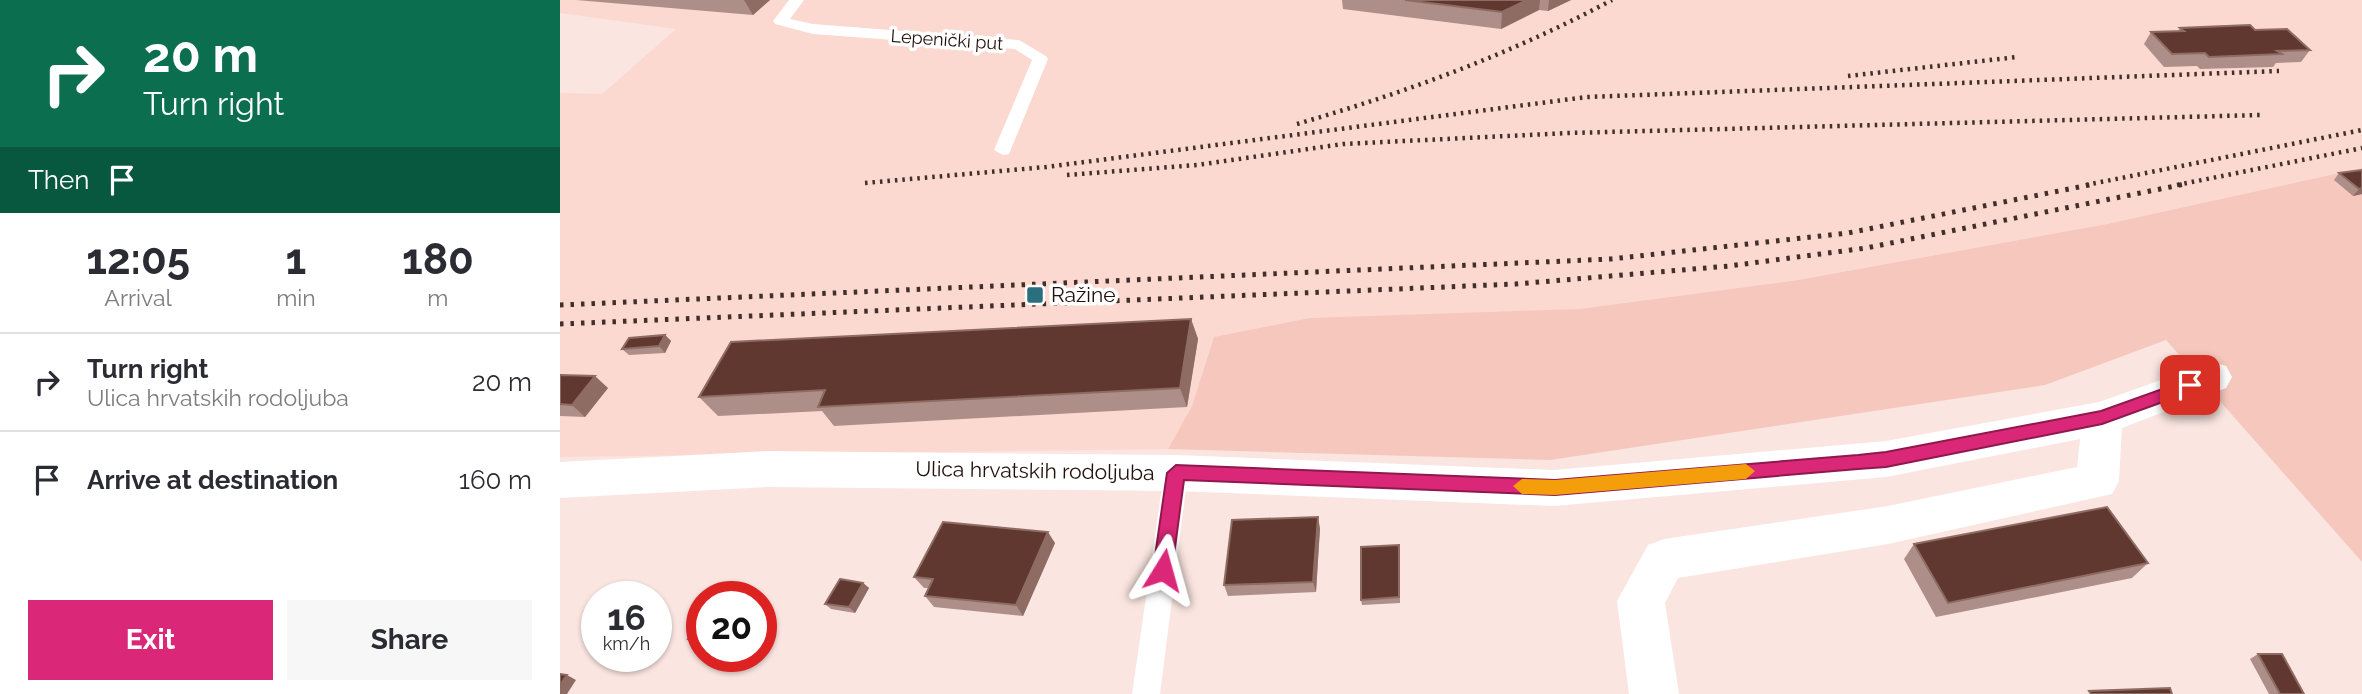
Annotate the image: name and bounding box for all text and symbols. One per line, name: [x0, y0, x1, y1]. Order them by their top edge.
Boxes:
street label: Lepenički put: [890, 25, 1004, 54]
text: 20 m: [143, 26, 258, 83]
icon: right: [28, 28, 119, 119]
text: Turn right: [143, 85, 284, 122]
icon: arrive: [103, 161, 141, 199]
text: Then: [28, 165, 89, 195]
text: 12:05: [86, 235, 190, 284]
text: 1: [286, 235, 306, 284]
text: 180: [402, 235, 474, 284]
place label: Ražine: [1051, 282, 1115, 307]
text: Arrival: [104, 284, 172, 311]
text: min: [276, 284, 316, 311]
text: m: [427, 284, 448, 311]
marker: Ražine: [1025, 285, 1045, 305]
text: Turn right: [87, 354, 208, 384]
pin: [2160, 355, 2220, 415]
icon: right: [28, 363, 66, 401]
icon: arrive: [2171, 366, 2209, 404]
text: 20 m: [472, 367, 532, 397]
text: Ulica hrvatskih rodoljuba: [87, 384, 349, 411]
street label: Ulica hrvatskih rodoljuba: [915, 456, 1155, 485]
icon: arrive: [28, 461, 66, 499]
text: Arrive at destination: [87, 465, 338, 495]
text: 160 m: [459, 465, 532, 495]
position arrow: [1126, 533, 1200, 607]
speed limit sign: 20: [686, 581, 777, 672]
text: 16: [607, 597, 646, 638]
button: Exit: [28, 600, 273, 680]
button: Share: [287, 600, 532, 680]
text: km/h: [603, 633, 650, 654]

